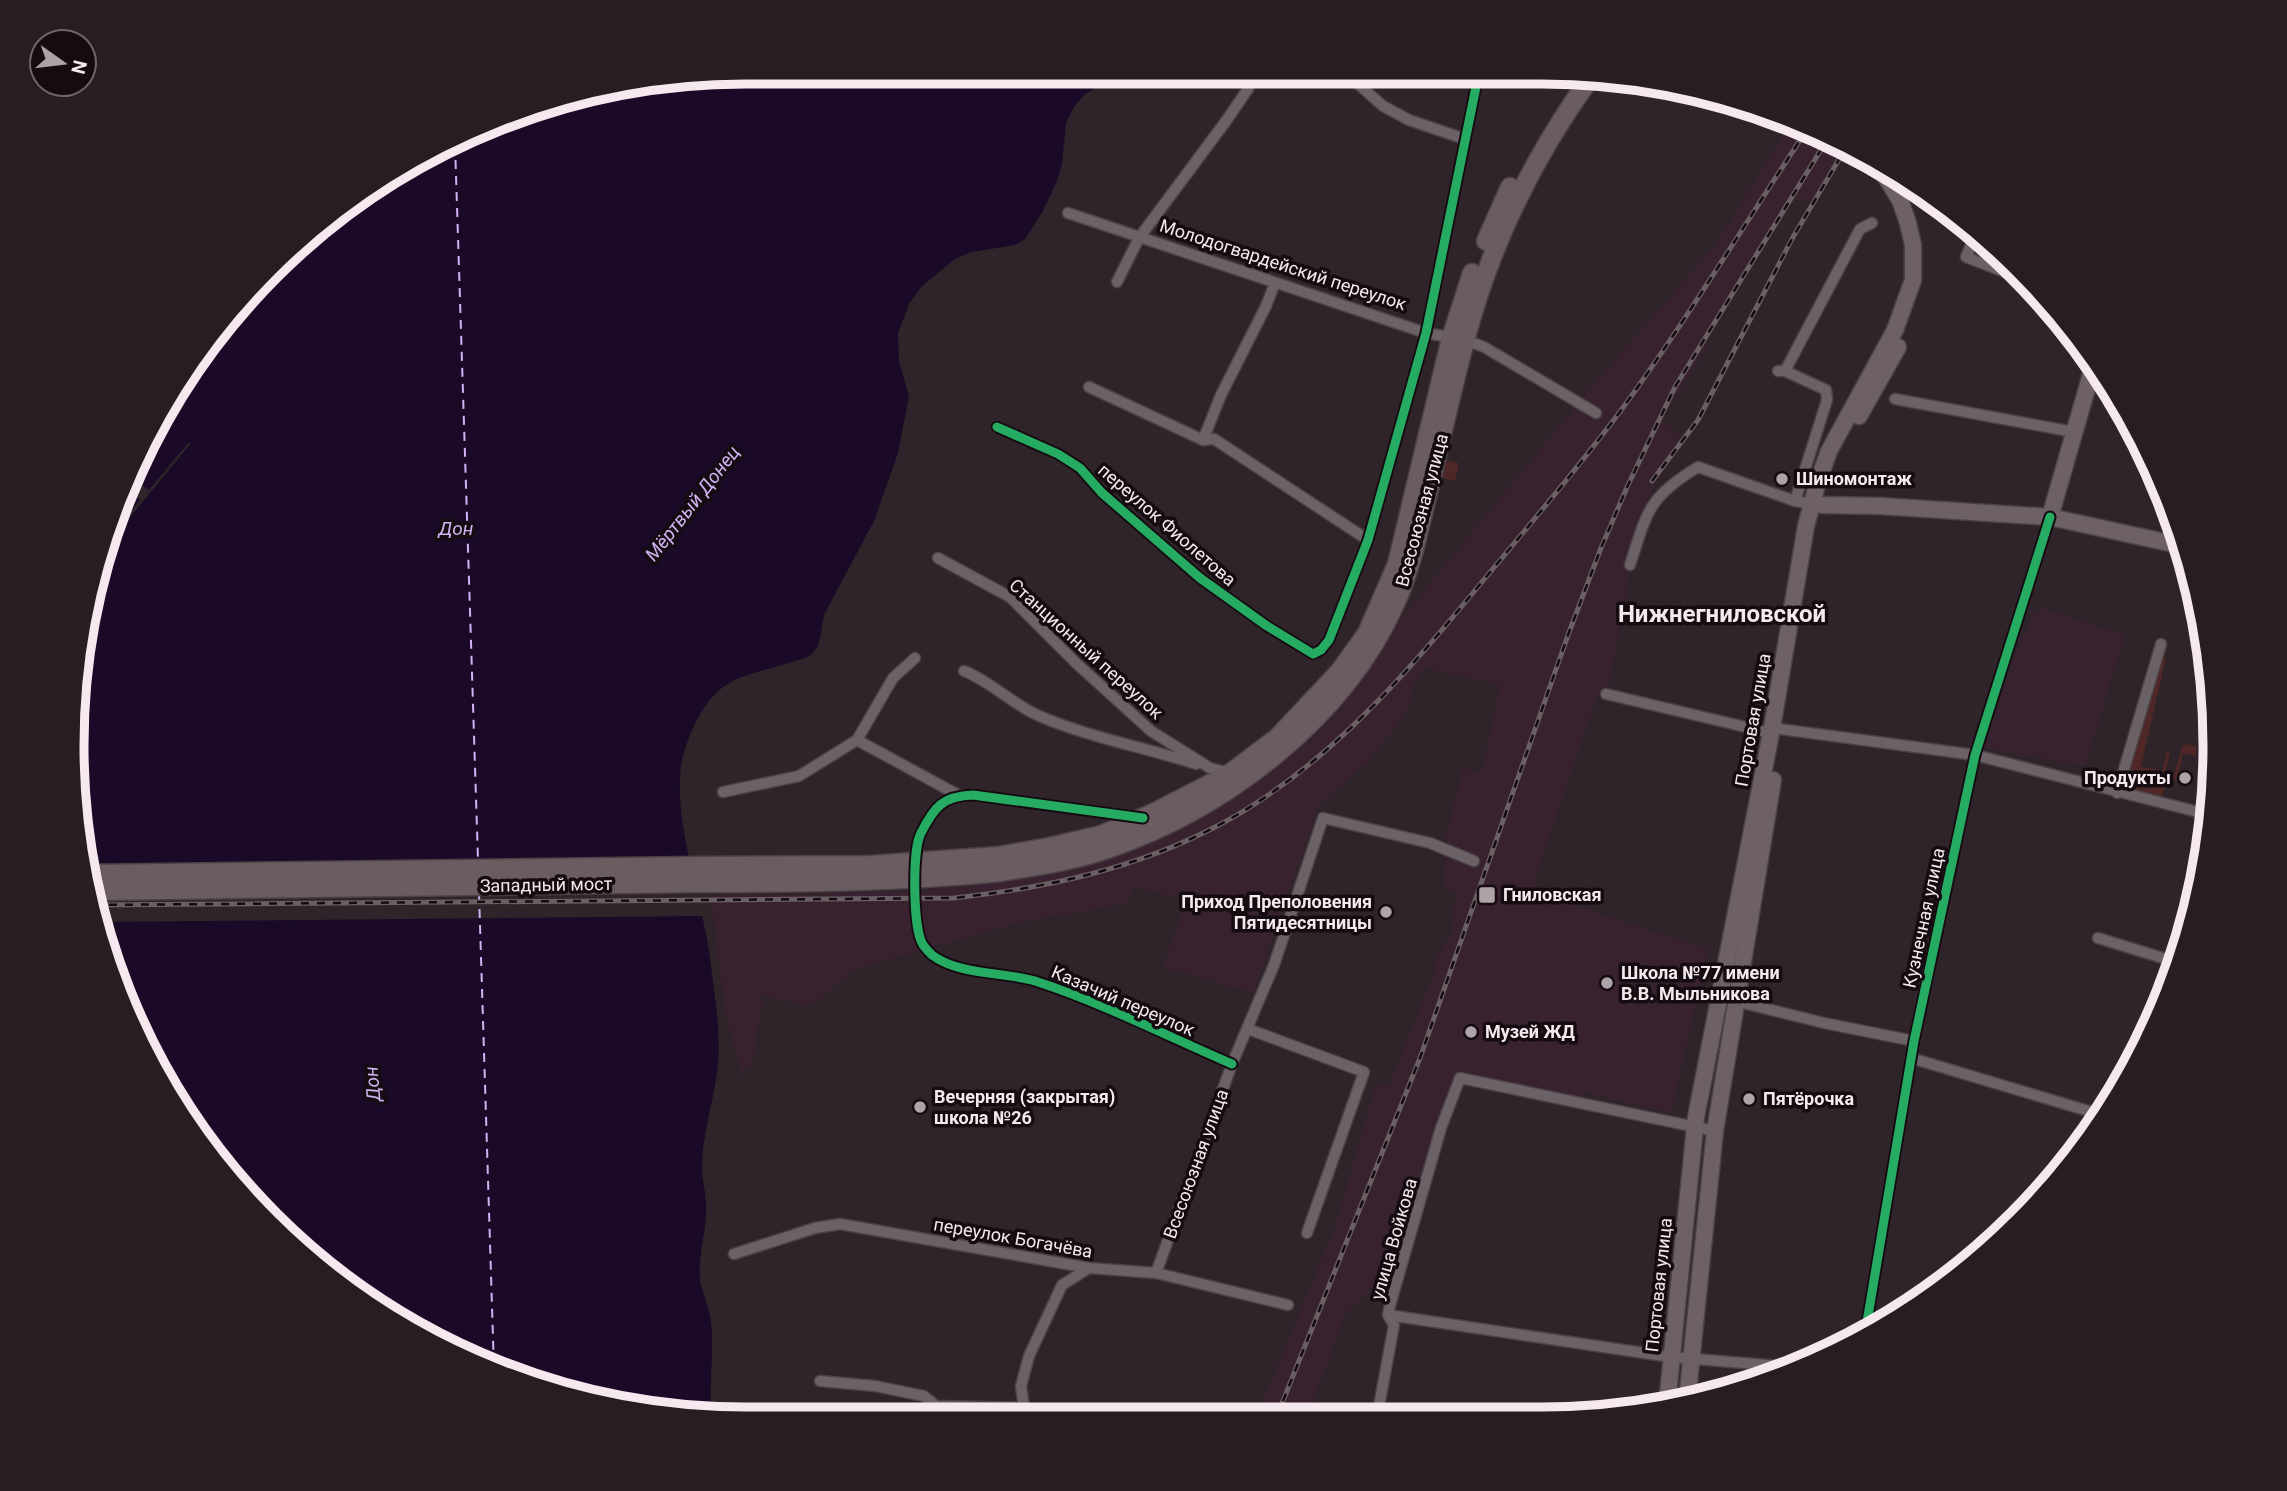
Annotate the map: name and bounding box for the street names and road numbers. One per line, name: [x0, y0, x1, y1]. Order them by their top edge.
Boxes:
street label: Молодогвардейский переулок: [1157, 215, 1409, 314]
street label: Всесоюзная улица: [1391, 431, 1452, 589]
street label: переулок Фиолетова: [1094, 459, 1240, 590]
street label: Станционный переулок: [1005, 574, 1168, 723]
street label: Портовая улица: [1730, 652, 1775, 788]
street label: Кузнечная улица: [1898, 846, 1949, 990]
street label: Западный мост: [480, 873, 613, 896]
street label: Казачий переулок: [1049, 961, 1198, 1040]
street label: Всесоюзная улица: [1159, 1086, 1232, 1241]
street label: улица Войкова: [1366, 1176, 1421, 1302]
street label: переулок Богачёва: [932, 1213, 1094, 1262]
street label: Портовая улица: [1641, 1217, 1676, 1353]

